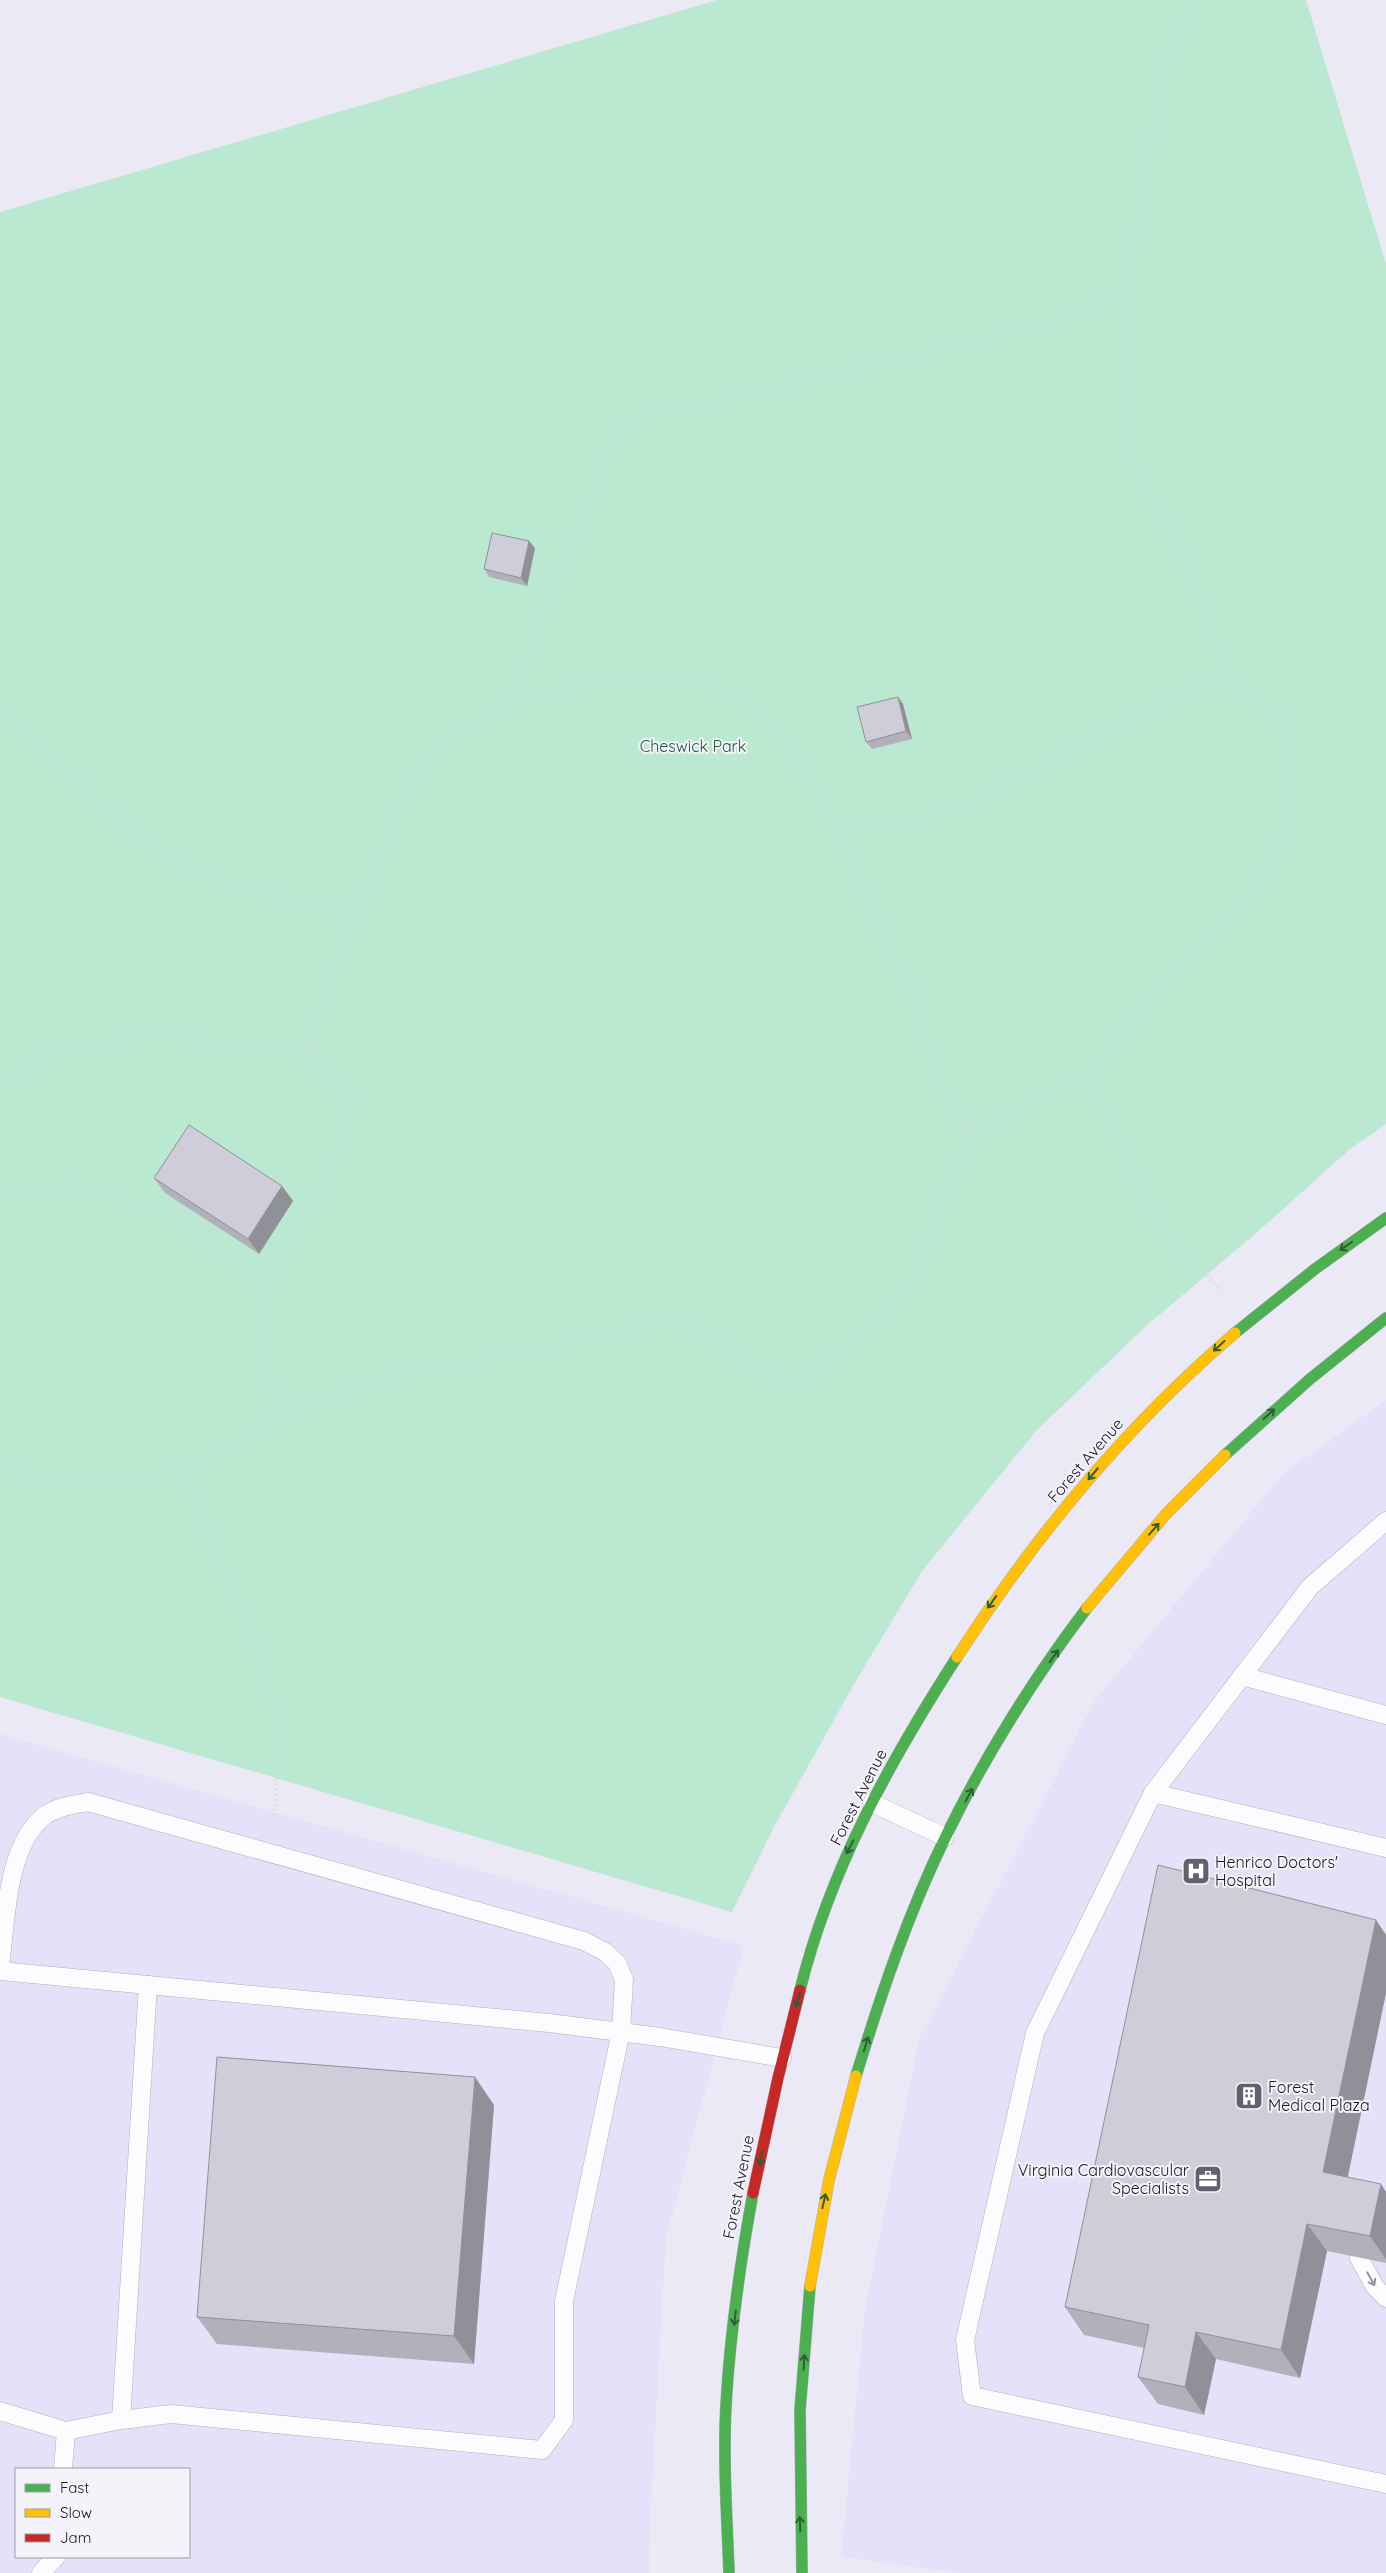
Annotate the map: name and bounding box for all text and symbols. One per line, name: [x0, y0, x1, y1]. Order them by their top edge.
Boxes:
park label: Cheswick Park: [640, 736, 746, 756]
one-way arrow: [1339, 1241, 1353, 1251]
one-way arrow: [1212, 1341, 1225, 1352]
one-way arrow: [1263, 1409, 1276, 1420]
street label: Forest Avenue: [1043, 1414, 1127, 1506]
one-way arrow: [1087, 1468, 1098, 1481]
one-way arrow: [1148, 1522, 1160, 1535]
one-way arrow: [987, 1595, 997, 1609]
one-way arrow: [1049, 1649, 1059, 1663]
street label: Forest Avenue: [825, 1746, 891, 1848]
one-way arrow: [964, 1787, 974, 1802]
one-way arrow: [845, 1839, 855, 1854]
place label: Henrico Doctors' Hospital: [1215, 1852, 1338, 1890]
hospital icon: Henrico Doctors' Hospital: [1181, 1856, 1211, 1886]
one-way arrow: [792, 1991, 802, 2007]
one-way arrow: [861, 2036, 871, 2052]
place label: Forest Medical Plaza: [1268, 2077, 1370, 2115]
building icon: Forest Medical Plaza: [1234, 2081, 1264, 2111]
street label: Forest Avenue: [718, 2133, 758, 2241]
one-way arrow: [755, 2150, 765, 2166]
place label: Virginia Cardiovascular Specialists: [1018, 2160, 1189, 2198]
office icon: Virginia Cardiovascular Specialists: [1193, 2164, 1223, 2194]
one-way arrow: [820, 2193, 829, 2209]
one-way arrow: [1367, 2271, 1376, 2286]
one-way arrow: [730, 2310, 740, 2326]
one-way arrow: [800, 2354, 809, 2370]
legend: [15, 2468, 190, 2558]
text: Fast: [60, 2478, 89, 2497]
text: Slow: [60, 2503, 92, 2522]
one-way arrow: [795, 2517, 804, 2533]
text: Jam: [60, 2528, 91, 2547]

